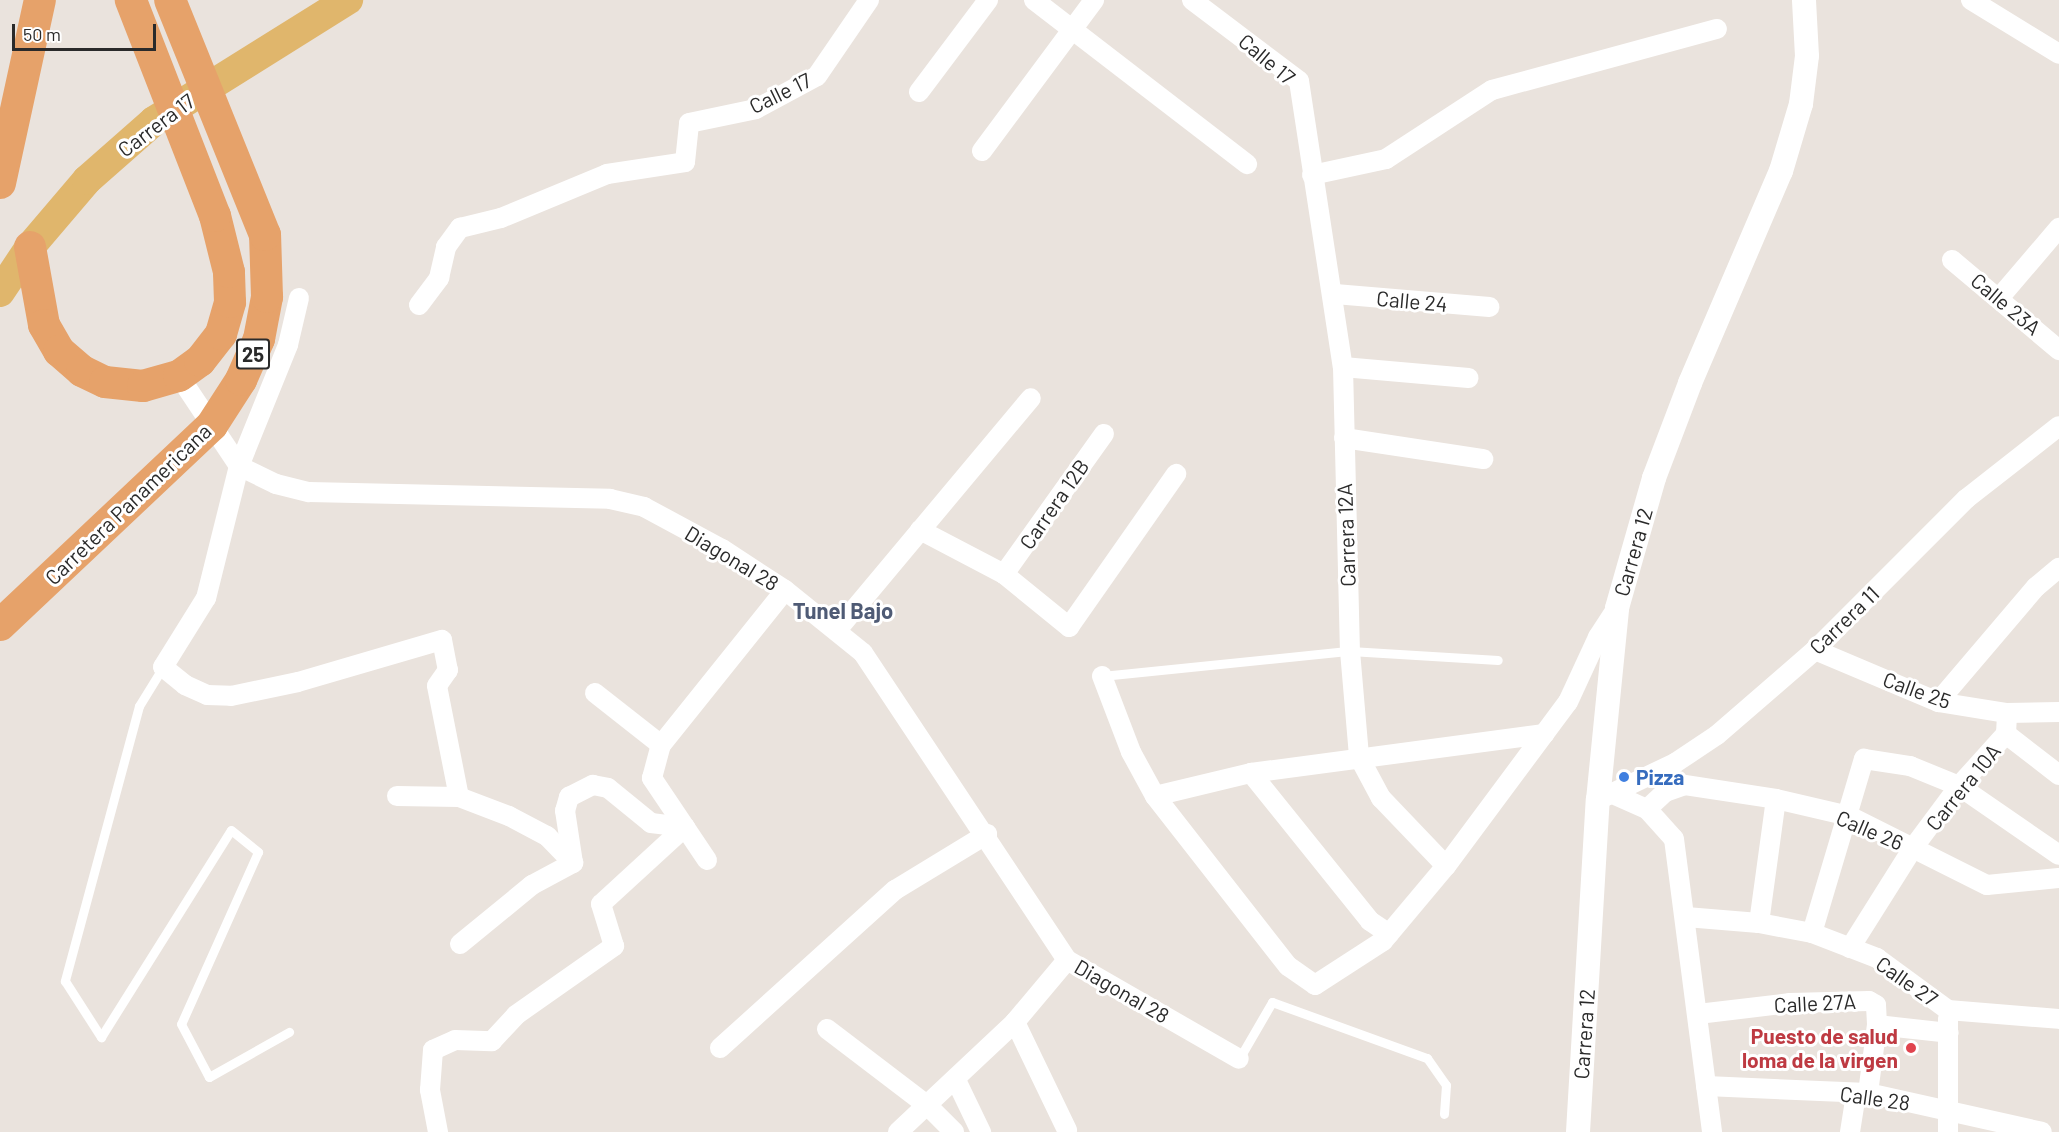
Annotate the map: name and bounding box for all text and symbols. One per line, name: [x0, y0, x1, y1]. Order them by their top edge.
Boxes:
scale bar: [15, 12, 159, 50]
text: 50 m: [23, 23, 61, 45]
street label: Calle 17: [1234, 28, 1300, 90]
street label: Calle 17: [745, 67, 815, 119]
street label: Carrera 17: [113, 88, 199, 162]
street label: Calle 23A: [1966, 268, 2046, 340]
street label: Calle 24: [1375, 285, 1449, 317]
road number: 25: [235, 337, 271, 371]
street label: Carretera Panamericana: [40, 418, 216, 590]
street label: Carrera 12B: [1014, 454, 1094, 554]
street label: Carrera 12A: [1332, 483, 1360, 587]
street label: Carrera 12: [1608, 505, 1658, 599]
street label: Diagonal 28: [681, 520, 783, 596]
street label: Carrera 11: [1804, 581, 1884, 659]
district label: Tunel Bajo: [793, 598, 893, 624]
street label: Calle 25: [1880, 666, 1954, 714]
street label: Carrera 10A: [1920, 739, 2006, 835]
place label: Pizza: [1636, 764, 1684, 790]
marker: Pizza: [1617, 770, 1631, 784]
street label: Calle 26: [1833, 805, 1907, 855]
street label: Calle 27: [1871, 951, 1943, 1011]
street label: Diagonal 28: [1070, 954, 1174, 1028]
street label: Carrera 12: [1568, 988, 1600, 1080]
street label: Calle 27A: [1773, 988, 1857, 1018]
place label: Puesto de salud loma de la virgen: [1742, 1023, 1898, 1073]
marker: Puesto de salud loma de la virgen: [1902, 1039, 1920, 1057]
street label: Calle 28: [1838, 1081, 1912, 1115]

